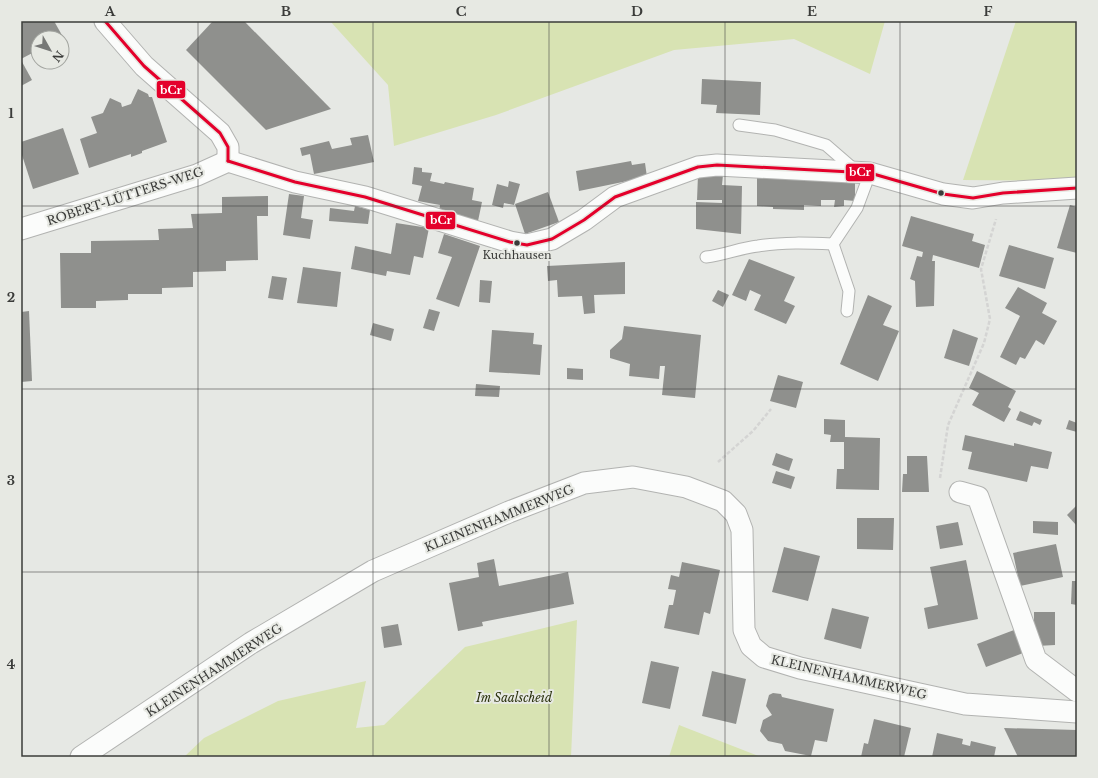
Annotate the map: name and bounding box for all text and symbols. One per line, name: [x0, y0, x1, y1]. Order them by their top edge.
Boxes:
text: A: [104, 3, 116, 20]
text: B: [281, 3, 291, 20]
text: C: [456, 3, 467, 20]
text: D: [631, 3, 643, 20]
text: E: [807, 3, 817, 20]
text: F: [984, 3, 993, 20]
north arrow: [30, 30, 70, 70]
text: N: [49, 48, 66, 65]
line badge: bCr: [156, 80, 186, 99]
text: bCr: [159, 83, 182, 97]
text: 1: [8, 105, 14, 122]
street label: ROBERT-LÜTTERS-WEG: [44, 161, 206, 228]
line badge: bCr: [845, 163, 875, 182]
text: bCr: [848, 165, 871, 179]
unlabelled marker: [936, 188, 946, 198]
line badge: bCr: [425, 211, 456, 230]
text: bCr: [429, 213, 452, 227]
marker: Kuchhausen: [512, 238, 522, 248]
place label: Kuchhausen: [482, 248, 552, 262]
text: 2: [7, 289, 15, 306]
text: 3: [7, 472, 15, 489]
street label: KLEINENHAMMERWEG: [422, 481, 576, 555]
street label: KLEINENHAMMERWEG: [143, 620, 285, 720]
street label: KLEINENHAMMERWEG: [770, 652, 929, 702]
text: 4: [7, 656, 16, 673]
park label: Im Saalscheid: [475, 690, 553, 705]

